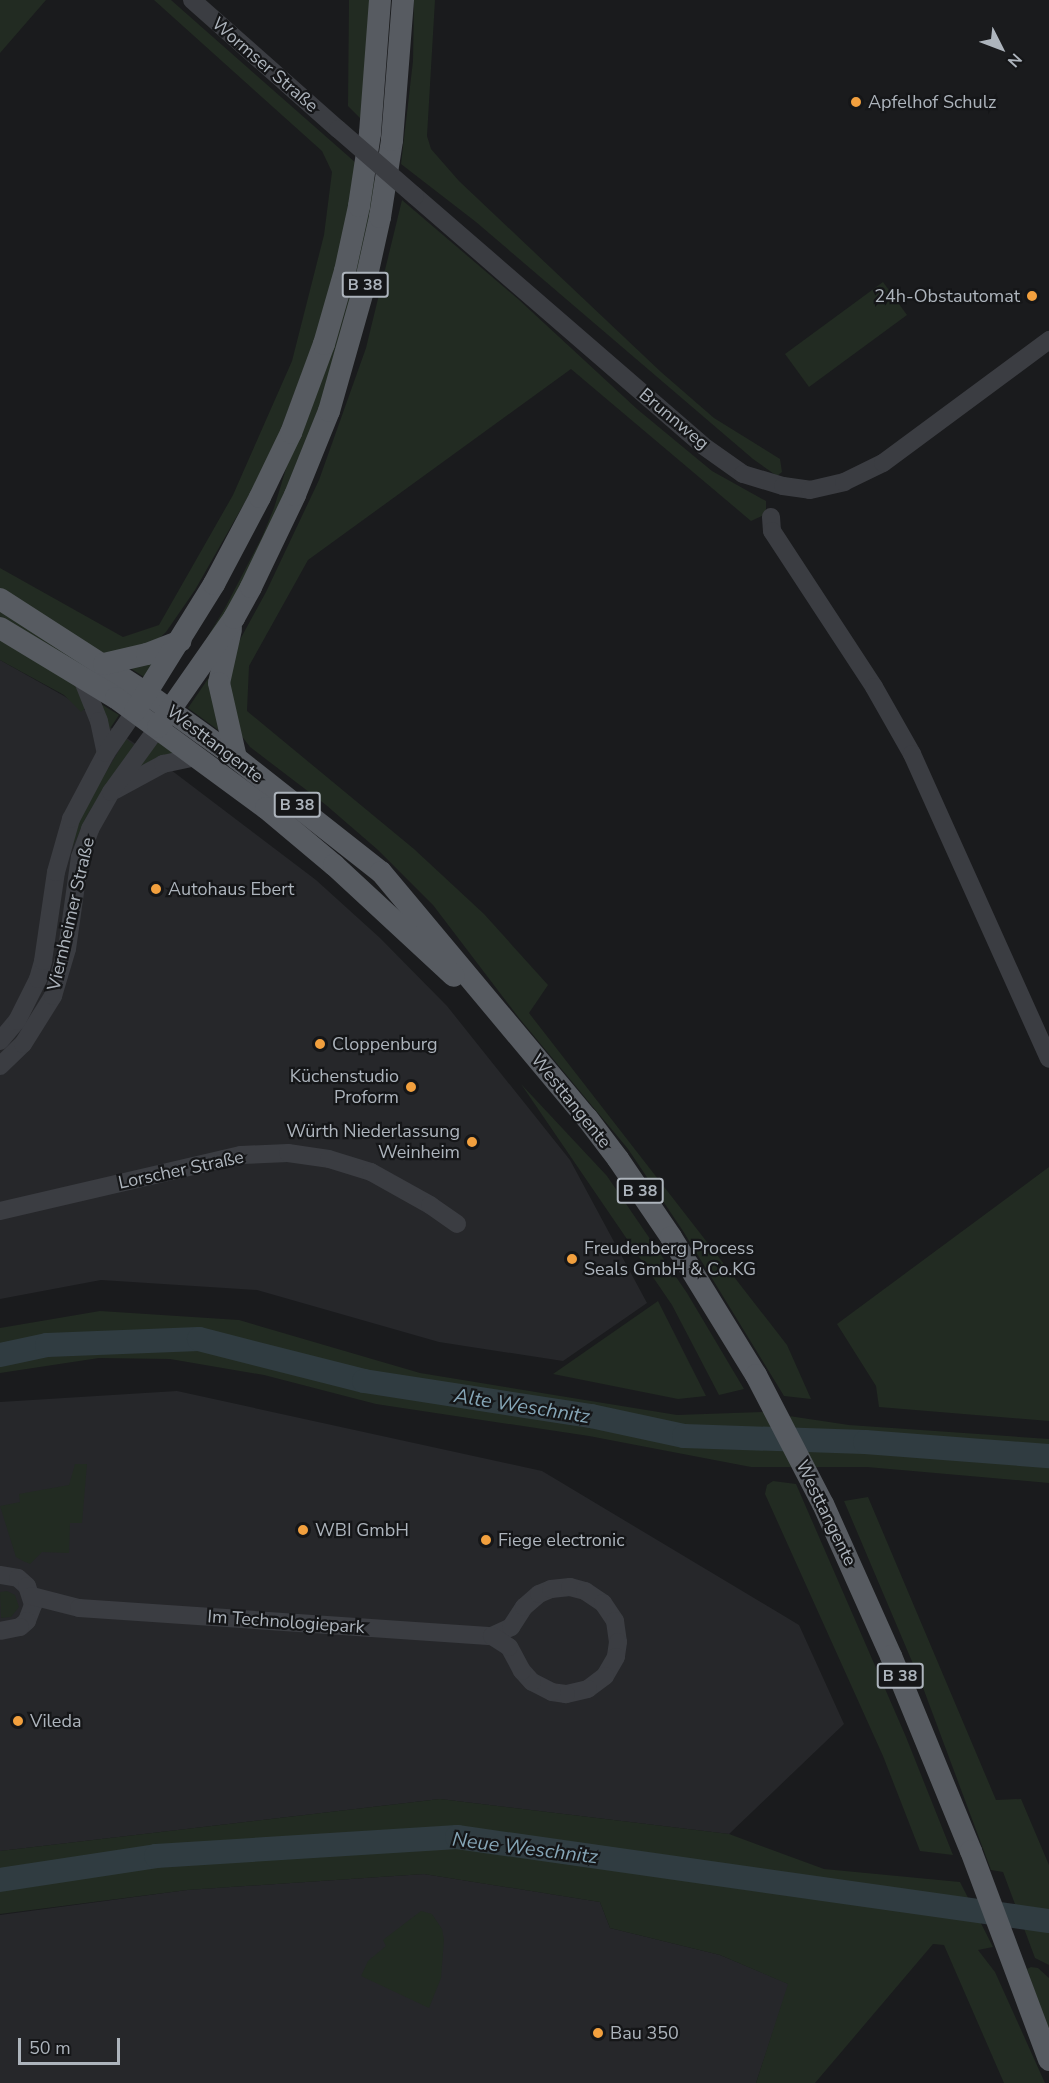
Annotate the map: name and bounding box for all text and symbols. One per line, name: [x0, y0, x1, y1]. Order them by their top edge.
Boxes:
street label: Wormser Straße: [207, 13, 323, 117]
north arrow: [971, 18, 1031, 78]
text: N: [1002, 48, 1027, 72]
place label: Apfelhof Schulz: [868, 91, 996, 113]
marker: Apfelhof Schulz: [849, 95, 863, 109]
road number: B 38: [341, 272, 389, 298]
place label: 24h-Obstautomat: [874, 285, 1020, 307]
marker: 24h-Obstautomat: [1025, 289, 1039, 303]
street label: Brunnweg: [635, 384, 713, 454]
street label: Westtangente: [163, 701, 267, 787]
road number: B 38: [273, 792, 321, 818]
street label: Viernheimer Straße: [43, 835, 99, 993]
place label: Autohaus Ebert: [168, 878, 294, 900]
marker: Autohaus Ebert: [149, 882, 163, 896]
place label: Cloppenburg: [332, 1033, 438, 1055]
marker: Cloppenburg: [313, 1037, 327, 1051]
street label: Westtangente: [526, 1049, 616, 1153]
place label: Küchenstudio Proform: [290, 1066, 399, 1108]
marker: Küchenstudio Proform: [404, 1080, 418, 1094]
place label: Würth Niederlassung Weinheim: [286, 1121, 460, 1164]
marker: Würth Niederlassung Weinheim: [465, 1135, 479, 1149]
street label: Lorscher Straße: [116, 1146, 246, 1194]
road number: B 38: [616, 1178, 664, 1204]
place label: Freudenberg Process Seals GmbH & Co.KG: [584, 1238, 756, 1280]
marker: Freudenberg Process Seals GmbH & Co.KG: [565, 1252, 579, 1266]
water label: Alte Weschnitz: [452, 1383, 592, 1429]
street label: Westtangente: [791, 1457, 861, 1569]
place label: WBI GmbH: [315, 1519, 409, 1541]
marker: WBI GmbH: [296, 1523, 310, 1537]
place label: Fiege electronic: [498, 1529, 624, 1551]
marker: Fiege electronic: [479, 1533, 493, 1547]
street label: Im Technologiepark: [207, 1606, 365, 1638]
road number: B 38: [876, 1663, 924, 1689]
place label: Vileda: [30, 1710, 81, 1732]
marker: Vileda: [11, 1714, 25, 1728]
water label: Neue Weschnitz: [451, 1827, 599, 1869]
place label: Bau 350: [610, 2022, 679, 2044]
scale bar: [21, 2026, 123, 2064]
marker: Bau 350: [591, 2026, 605, 2040]
text: 50 m: [29, 2036, 71, 2060]

